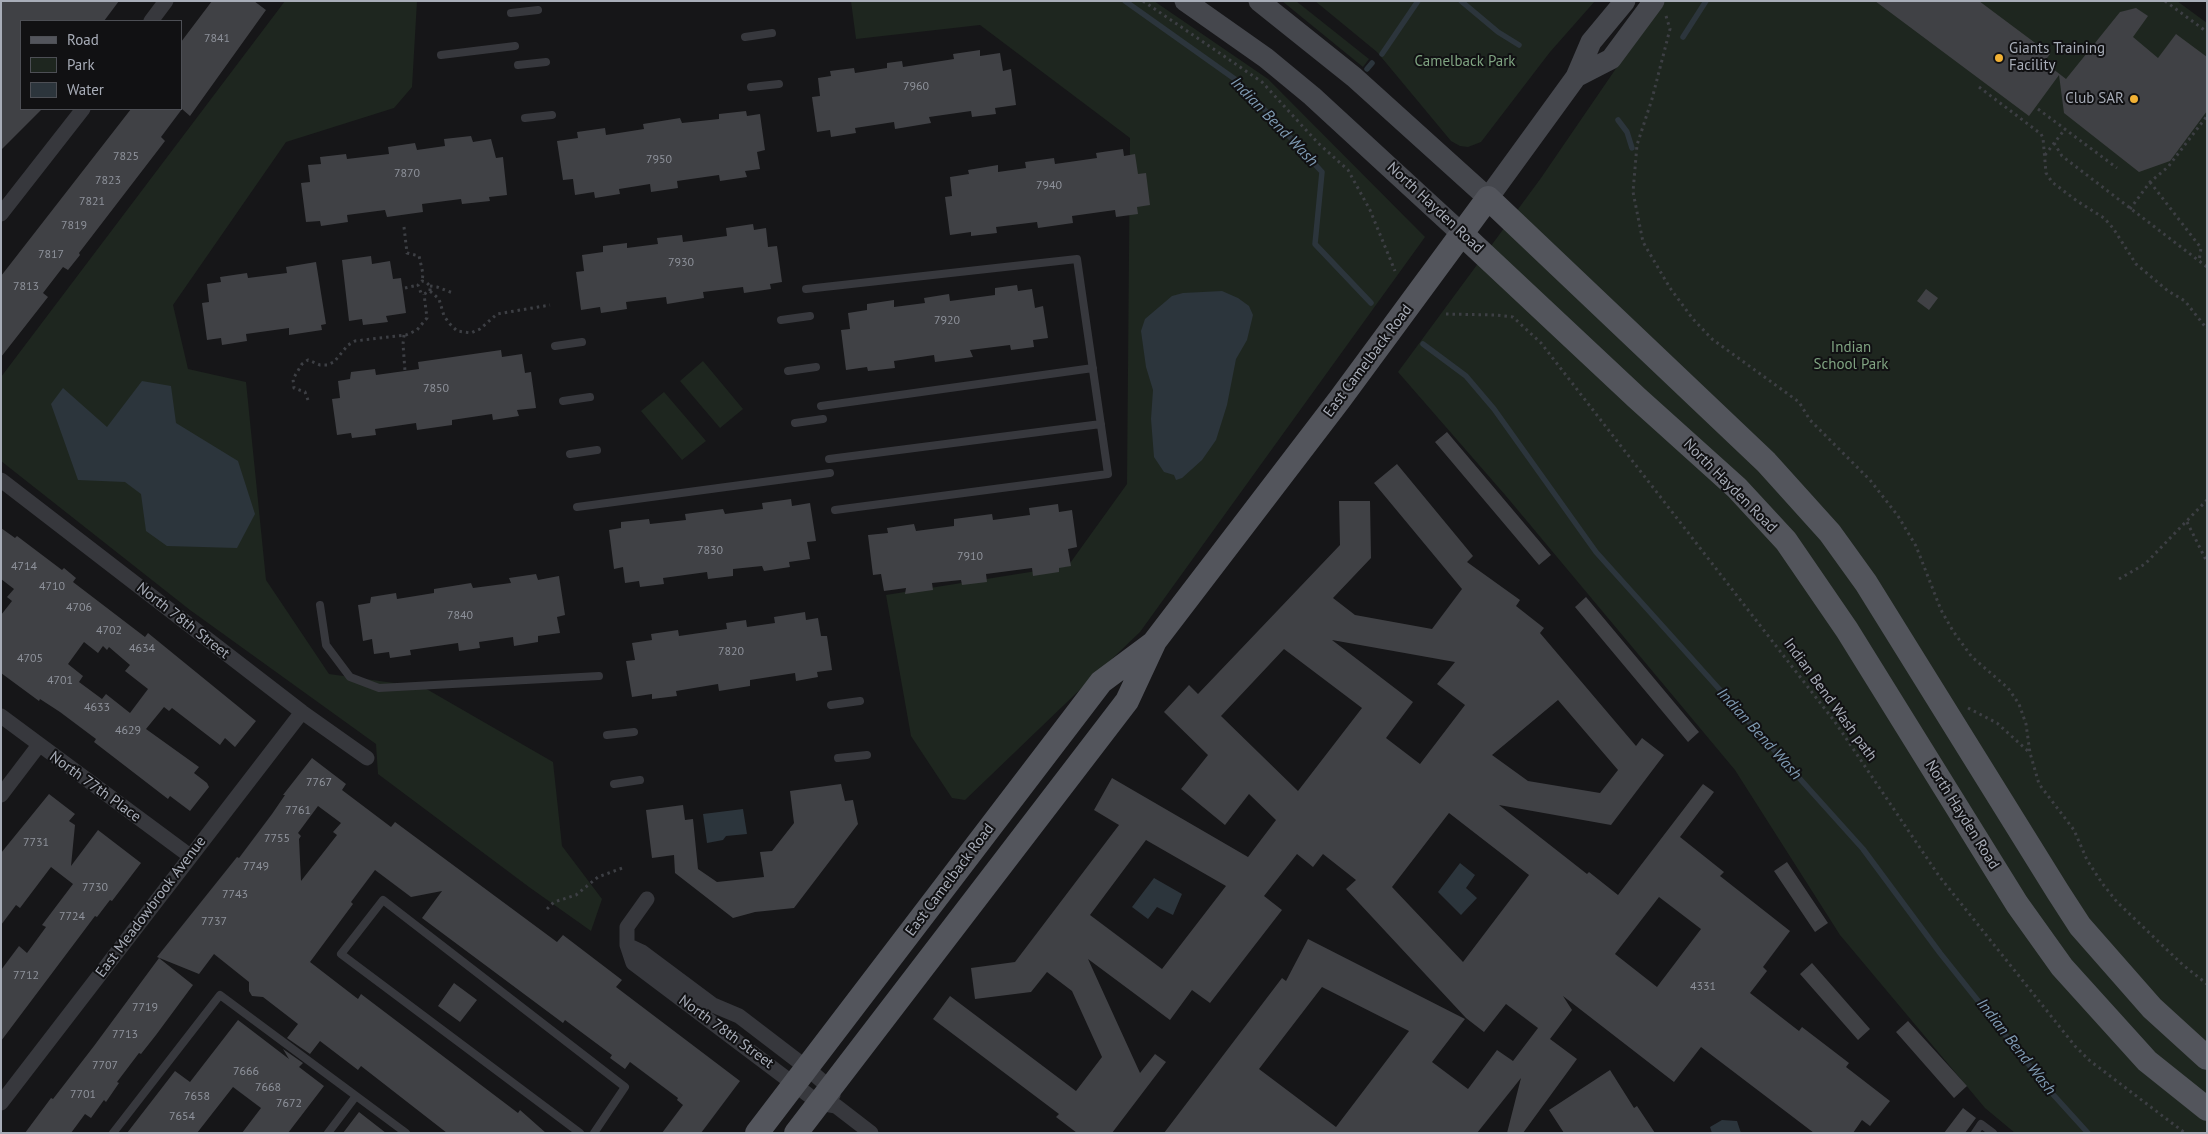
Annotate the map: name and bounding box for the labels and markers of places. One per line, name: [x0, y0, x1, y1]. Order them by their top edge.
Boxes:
place label: Giants Training Facility: [2009, 40, 2105, 75]
marker: Giants Training Facility: [1993, 52, 2005, 64]
place label: Club SAR: [2065, 90, 2124, 108]
marker: Club SAR: [2128, 93, 2140, 105]

